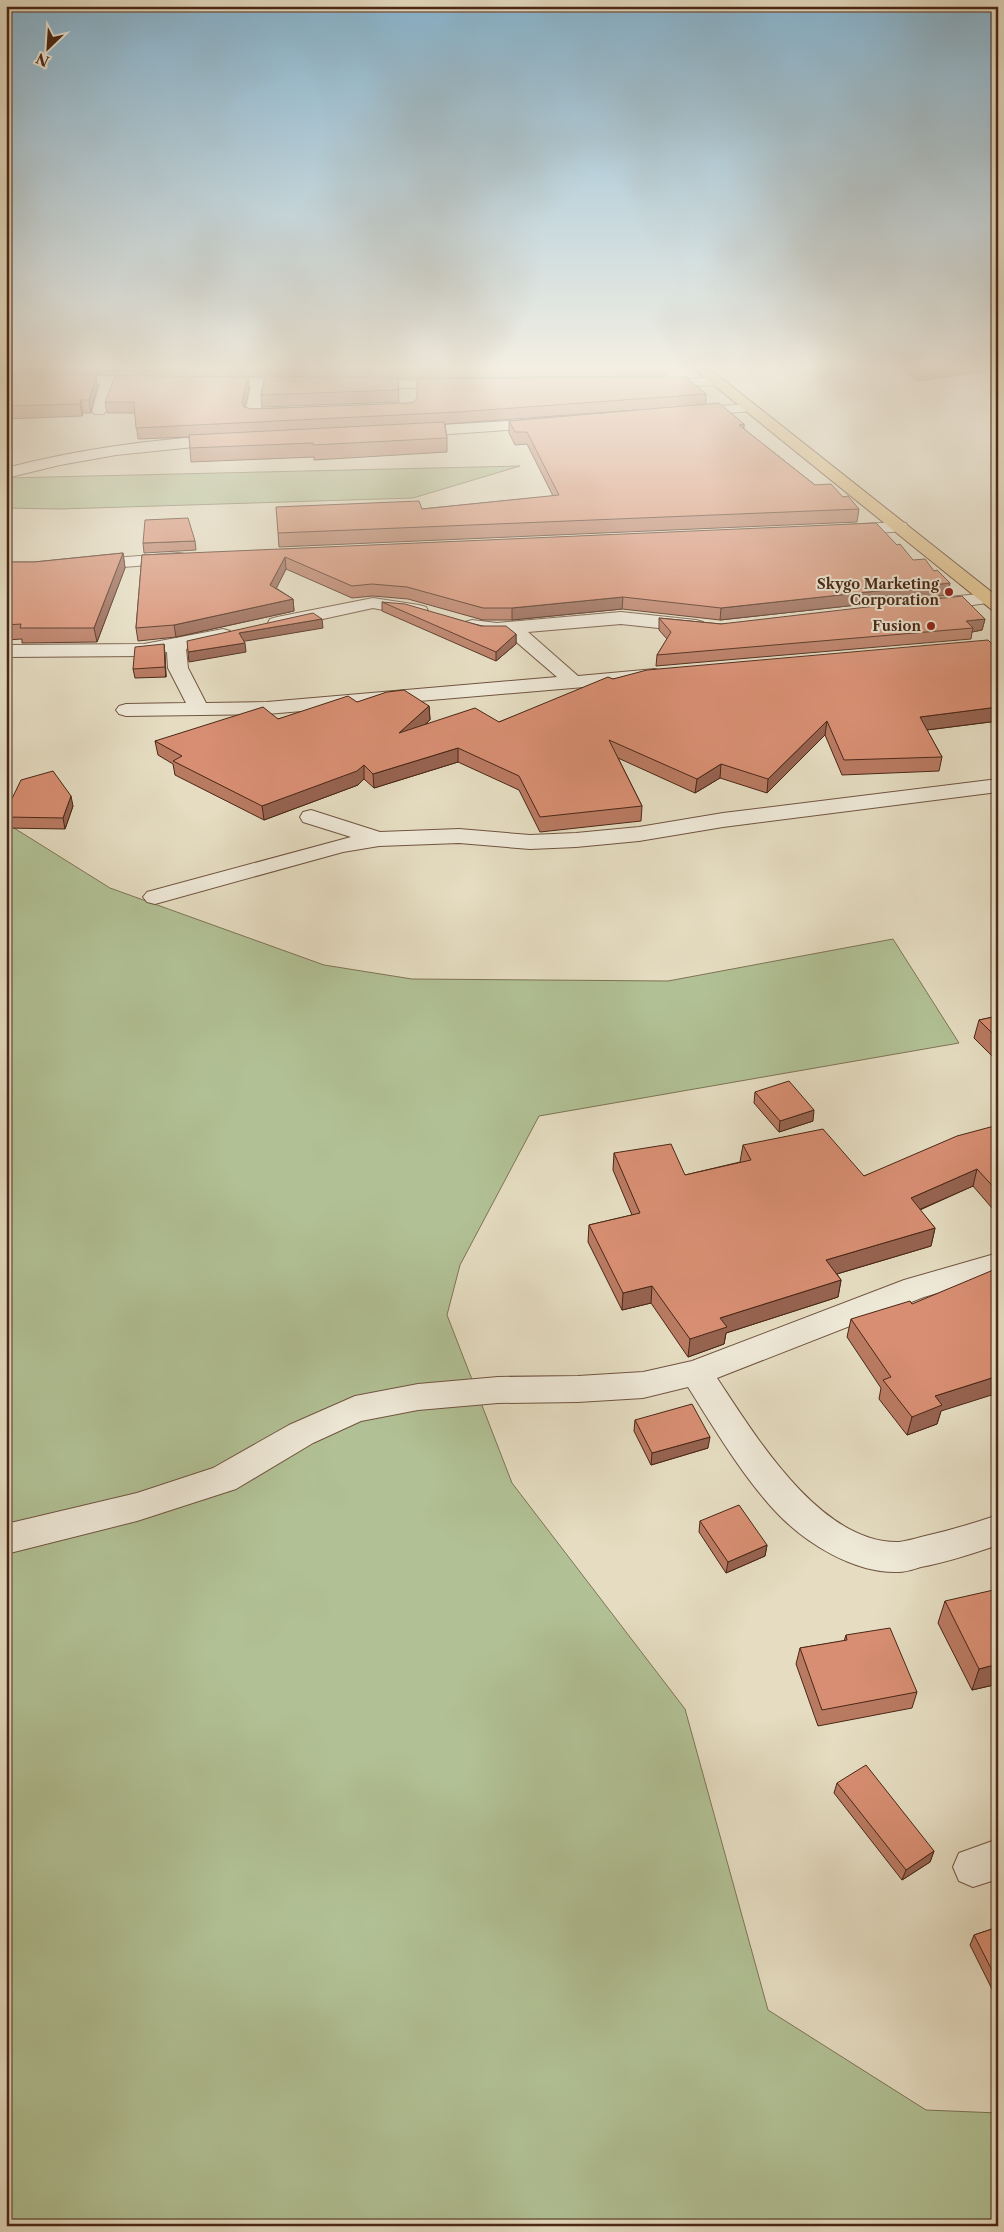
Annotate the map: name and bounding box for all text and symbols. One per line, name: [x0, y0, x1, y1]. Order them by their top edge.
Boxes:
north arrow: [22, 22, 72, 72]
text: N: [33, 49, 52, 71]
place label: Skygo Marketing Corporation: [817, 575, 940, 609]
marker: Skygo Marketing Corporation: [943, 586, 955, 598]
place label: Fusion: [872, 617, 921, 635]
marker: Fusion: [925, 620, 937, 632]

